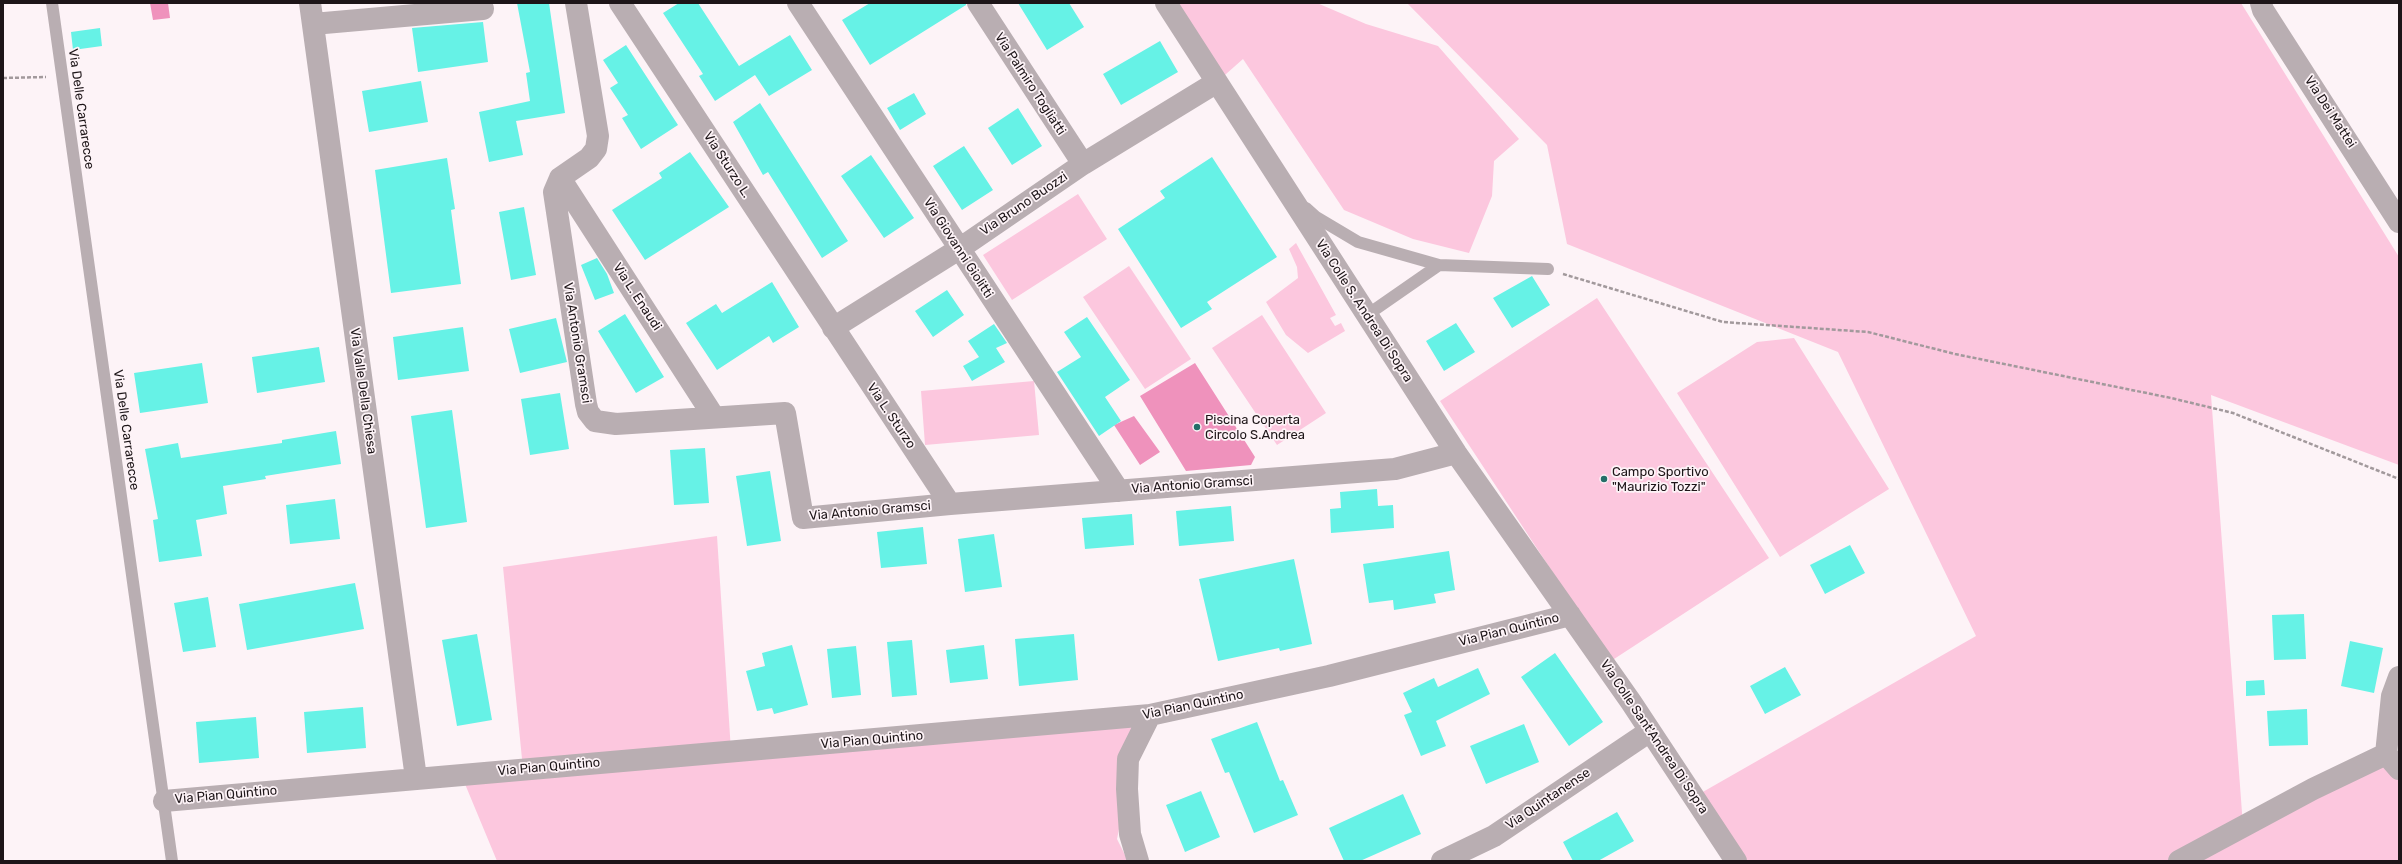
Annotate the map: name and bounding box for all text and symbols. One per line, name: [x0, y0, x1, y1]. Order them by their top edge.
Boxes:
street label: Via Palmiro Togliatti: [991, 30, 1069, 138]
street label: Via Delle Carrarecce: [65, 48, 97, 170]
street label: Via Dei Mattei: [2301, 73, 2359, 151]
street label: Via Sturzo L.: [700, 129, 754, 201]
street label: Via Bruno Buozzi: [977, 169, 1071, 239]
street label: Via Giovanni Giolitti: [920, 195, 996, 301]
street label: Via Colle S. Andrea Di Sopra: [1312, 237, 1416, 385]
street label: Via L. Enaudi: [609, 260, 665, 334]
street label: Via Antonio Gramsci: [560, 282, 594, 404]
street label: Via Valle Della Chiesa: [346, 327, 380, 455]
street label: Via Delle Carrarecce: [110, 369, 142, 491]
street label: Via L. Sturzo: [863, 380, 919, 452]
place label: Piscina Coperta Circolo S.Andrea: [1205, 412, 1305, 443]
marker: Piscina Coperta Circolo S.Andrea: [1192, 422, 1202, 432]
place label: Campo Sportivo "Maurizio Tozzi": [1612, 464, 1709, 495]
street label: Via Antonio Gramsci: [1131, 473, 1253, 497]
marker: Campo Sportivo "Maurizio Tozzi": [1599, 474, 1609, 484]
street label: Via Antonio Gramsci: [809, 498, 931, 524]
street label: Via Pian Quintino: [1457, 610, 1561, 650]
street label: Via Colle Sant'Andrea Di Sopra: [1597, 657, 1711, 817]
street label: Via Pian Quintino: [1141, 687, 1245, 723]
street label: Via Pian Quintino: [820, 728, 924, 752]
street label: Via Pian Quintino: [497, 755, 601, 779]
street label: Via Quintanense: [1503, 765, 1593, 833]
street label: Via Pian Quintino: [174, 783, 278, 807]

